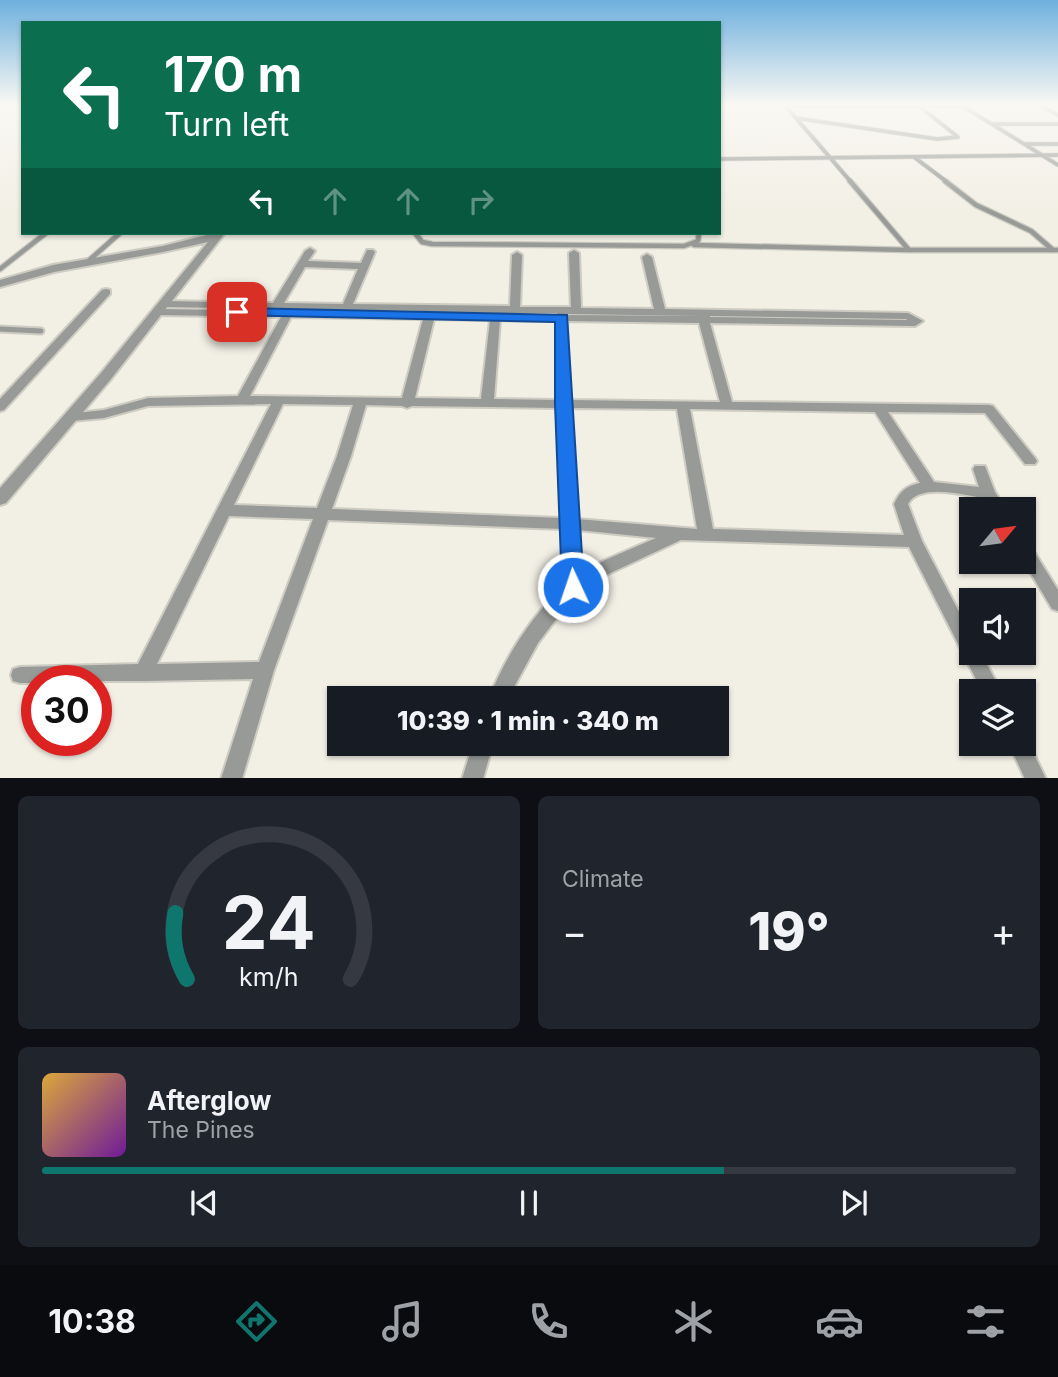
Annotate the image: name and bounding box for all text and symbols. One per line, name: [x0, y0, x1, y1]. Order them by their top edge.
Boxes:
text: 170 m: [164, 45, 302, 104]
icon: left: [49, 49, 140, 140]
text: Turn left: [164, 105, 289, 144]
icon: left: [243, 182, 281, 220]
icon: ahead: [316, 182, 354, 220]
icon: ahead: [389, 182, 427, 220]
icon: right: [462, 182, 500, 220]
pin: [207, 282, 267, 342]
icon: arrive: [218, 293, 256, 331]
north arrow: [959, 497, 1036, 574]
map controls: [959, 497, 1036, 756]
position arrow: [536, 550, 610, 624]
button: sound: [959, 588, 1036, 665]
speed limit sign: 30: [21, 665, 112, 756]
button: layers: [959, 679, 1036, 756]
text: 10:39 · 1 min · 340 m: [397, 705, 659, 736]
text: Climate: [562, 865, 644, 893]
text: 24: [222, 878, 316, 967]
text: 19°: [748, 900, 830, 963]
text: −: [562, 909, 587, 955]
text: +: [991, 909, 1016, 955]
text: km/h: [239, 961, 299, 991]
text: Afterglow: [147, 1085, 271, 1116]
text: The Pines: [147, 1116, 255, 1144]
icon: previous: [185, 1184, 223, 1222]
icon: pause: [510, 1184, 548, 1222]
icon: next: [835, 1184, 873, 1222]
icon: directions: [232, 1297, 281, 1346]
icon: music: [378, 1297, 427, 1346]
icon: phone: [524, 1297, 573, 1346]
icon: climate: [669, 1297, 718, 1346]
icon: car: [815, 1297, 864, 1346]
icon: filters: [961, 1297, 1010, 1346]
text: 10:38: [48, 1302, 136, 1341]

